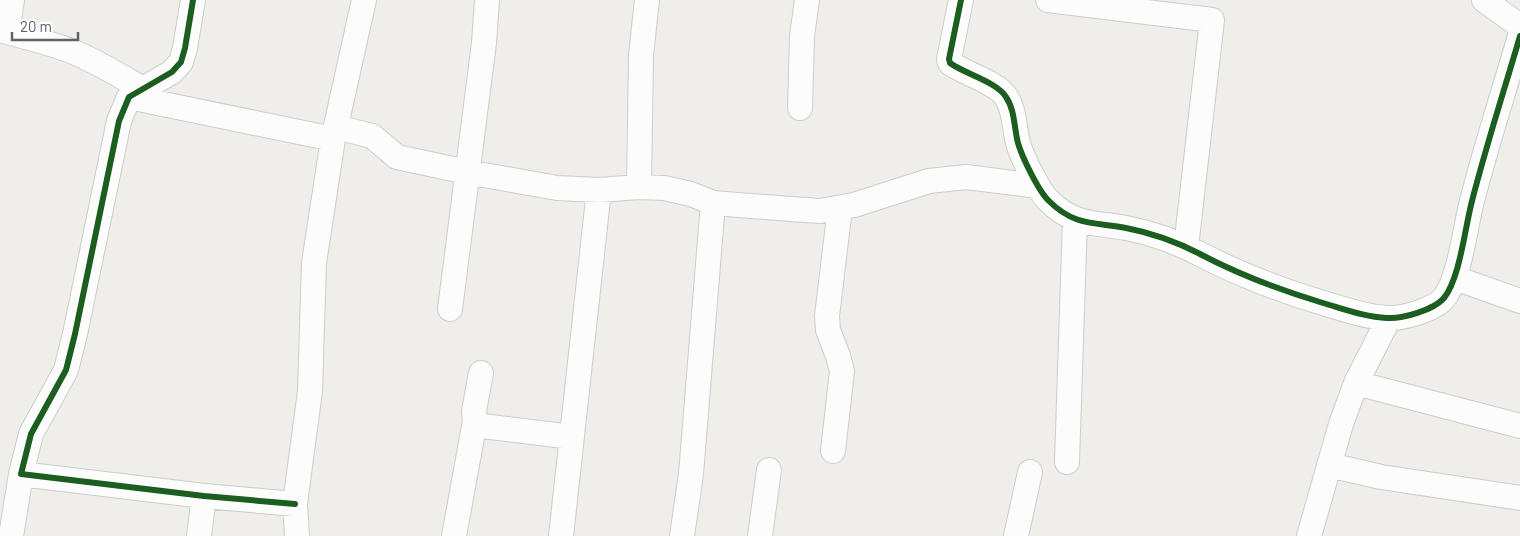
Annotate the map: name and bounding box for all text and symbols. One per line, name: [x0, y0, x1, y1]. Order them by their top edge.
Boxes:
scale bar: [12, 10, 79, 42]
text: 20 m: [20, 17, 52, 35]

